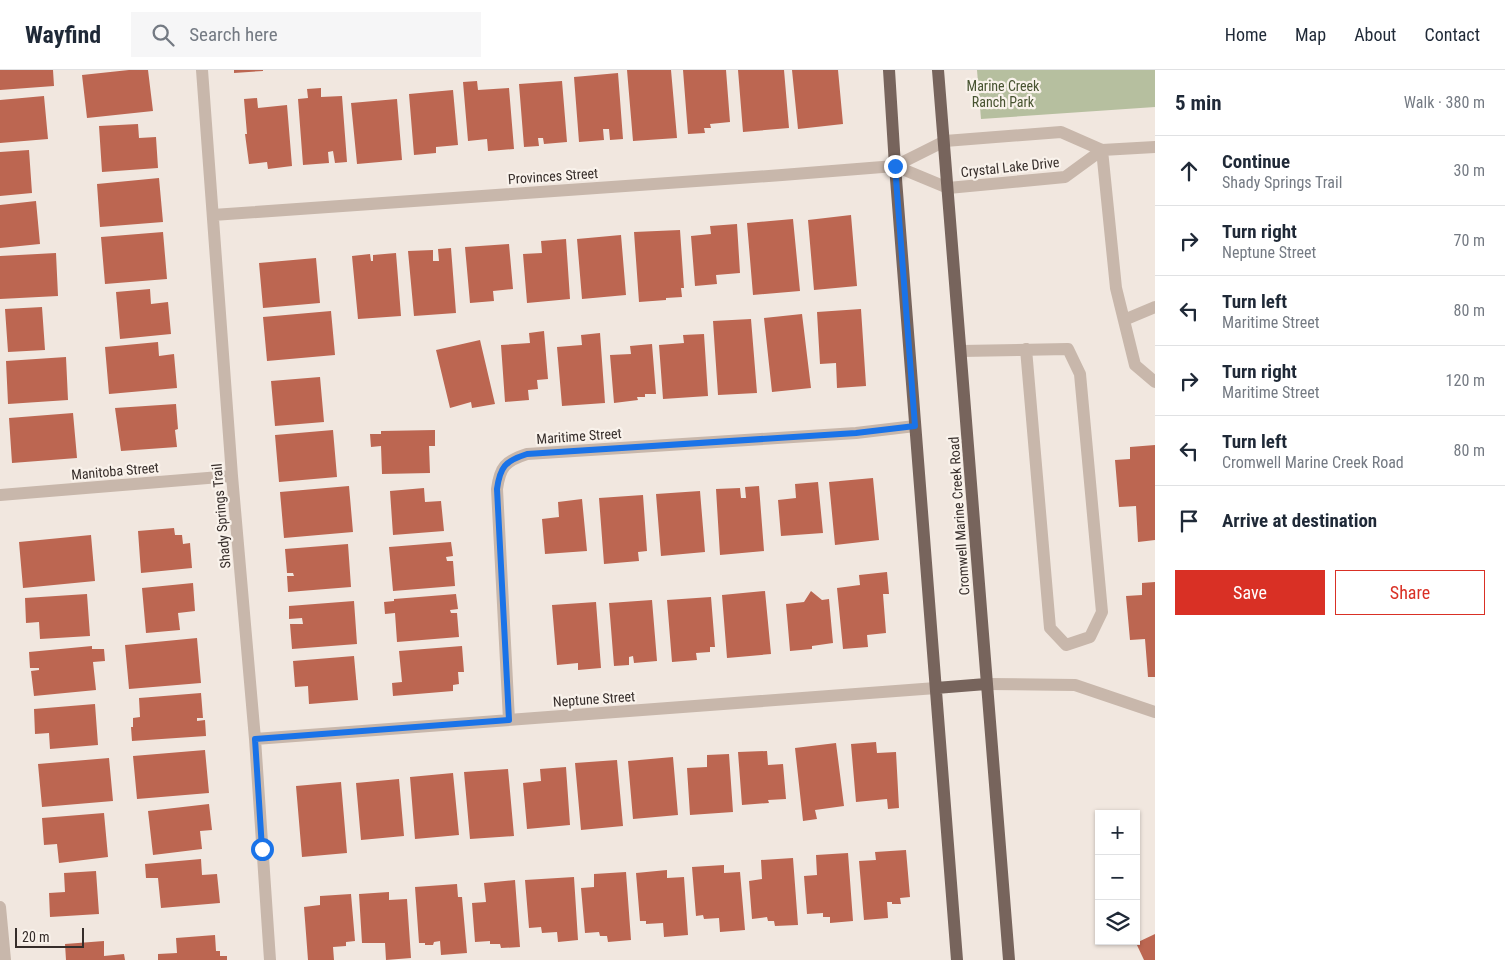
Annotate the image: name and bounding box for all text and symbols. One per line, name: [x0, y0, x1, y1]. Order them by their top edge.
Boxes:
search box: [131, 12, 481, 57]
text: Wayfind: [25, 21, 101, 49]
icon: search: [149, 21, 177, 49]
text: Search here: [189, 23, 278, 46]
text: Home: [1225, 24, 1267, 45]
text: Map: [1295, 24, 1326, 45]
text: About: [1354, 24, 1396, 45]
text: Contact: [1424, 24, 1480, 45]
park label: Marine Creek Ranch Park: [967, 78, 1040, 110]
text: 5 min: [1175, 91, 1222, 115]
text: Walk · 380 m: [1404, 93, 1485, 112]
text: Continue: [1222, 150, 1290, 173]
street label: Crystal Lake Drive: [960, 154, 1061, 180]
route end: [884, 155, 907, 178]
icon: ahead: [1175, 157, 1203, 185]
text: 30 m: [1453, 161, 1485, 180]
street label: Provinces Street: [507, 165, 599, 187]
text: Shady Springs Trail: [1222, 173, 1342, 192]
text: Turn right: [1222, 220, 1297, 243]
icon: right: [1175, 227, 1203, 255]
text: 70 m: [1453, 231, 1485, 250]
text: Neptune Street: [1222, 243, 1316, 262]
text: Turn left: [1222, 290, 1287, 313]
icon: left: [1175, 297, 1203, 325]
text: 80 m: [1453, 301, 1485, 320]
text: Maritime Street: [1222, 313, 1319, 332]
text: Turn right: [1222, 360, 1297, 383]
icon: right: [1175, 367, 1203, 395]
text: 120 m: [1446, 371, 1485, 390]
text: Maritime Street: [1222, 383, 1319, 402]
street label: Maritime Street: [536, 425, 622, 447]
text: Turn left: [1222, 430, 1287, 453]
street label: Cromwell Marine Creek Road: [945, 436, 973, 596]
icon: left: [1175, 437, 1203, 465]
text: 80 m: [1453, 441, 1485, 460]
text: Cromwell Marine Creek Road: [1222, 453, 1404, 472]
street label: Manitoba Street: [71, 459, 159, 483]
street label: Shady Springs Trail: [208, 463, 234, 569]
icon: arrive: [1175, 507, 1203, 535]
text: Arrive at destination: [1222, 509, 1377, 532]
button: Save: [1175, 570, 1325, 615]
button: Share: [1335, 570, 1485, 615]
street label: Neptune Street: [552, 688, 636, 710]
map controls: [1095, 810, 1140, 945]
button: +: [1095, 810, 1140, 855]
route start: [251, 838, 274, 861]
button: −: [1095, 855, 1140, 900]
button: layers: [1095, 900, 1140, 945]
scale bar: [15, 925, 84, 948]
text: 20 m: [22, 929, 50, 945]

